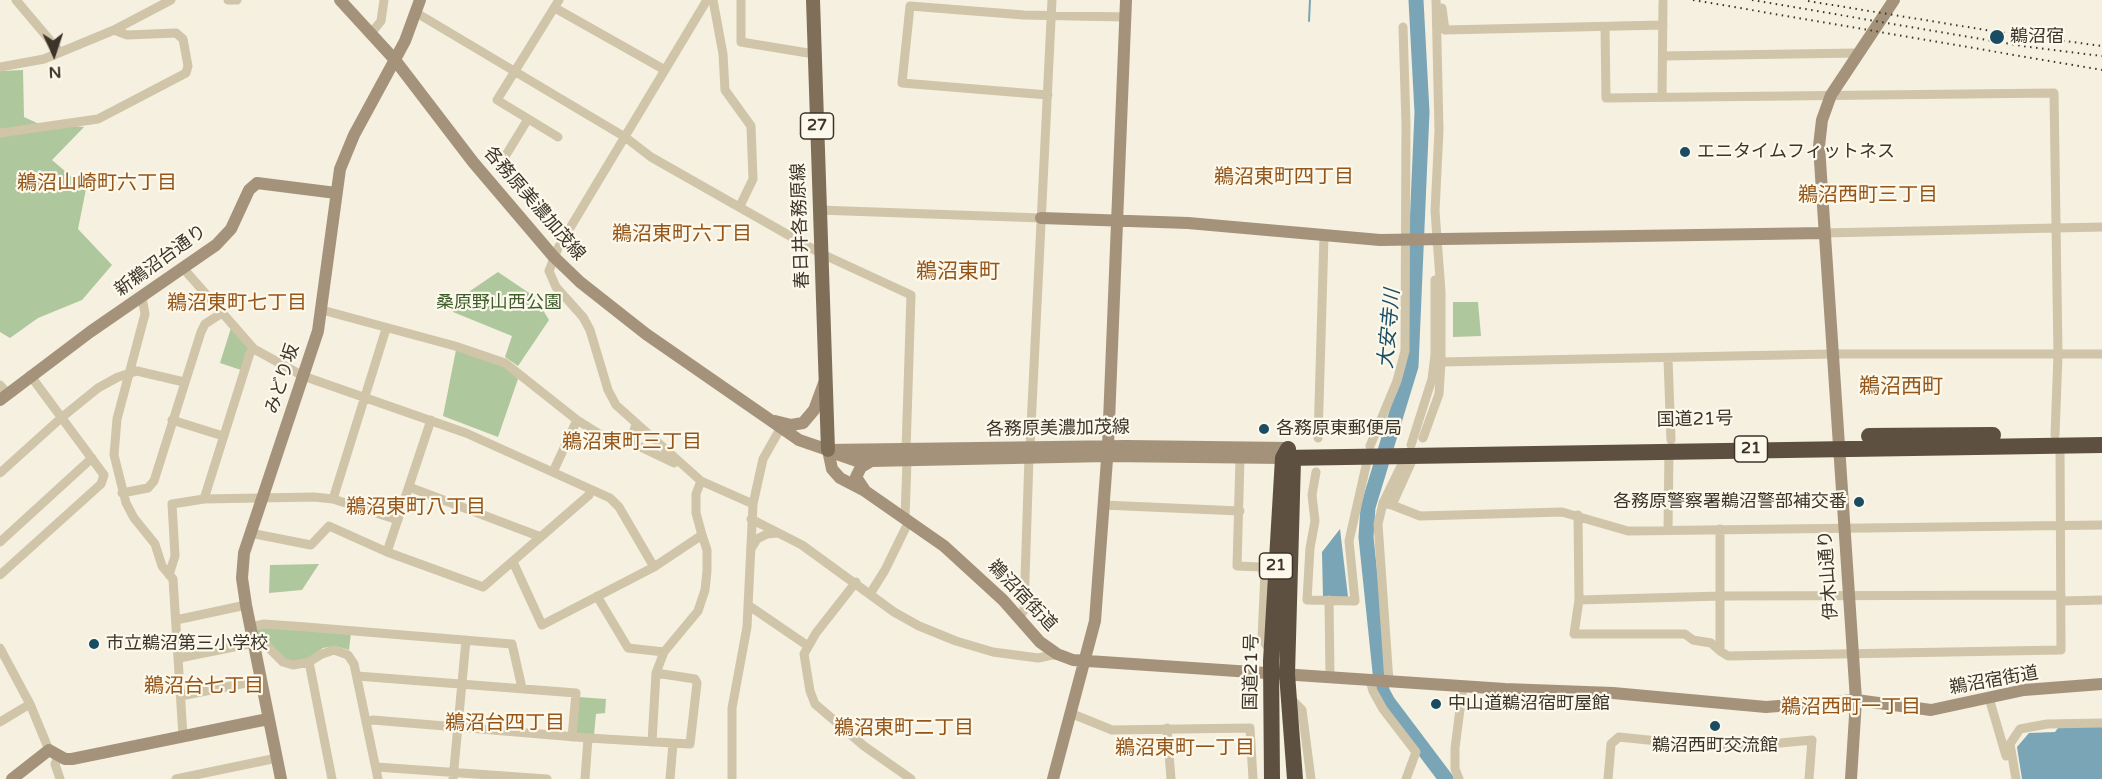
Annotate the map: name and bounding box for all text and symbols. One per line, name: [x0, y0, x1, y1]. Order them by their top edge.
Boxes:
north arrow: [24, 24, 84, 84]
place label: 鵜沼宿: [2010, 26, 2064, 48]
marker: 鵜沼宿: [1988, 28, 2006, 46]
text: N: [48, 62, 62, 82]
road number: 27: [800, 113, 834, 139]
place label: エニタイムフィットネス: [1697, 141, 1895, 163]
street label: 各務原美濃加茂線: [479, 143, 589, 265]
marker: エニタイムフィットネス: [1678, 145, 1692, 159]
street label: 春日井各務原線: [788, 163, 814, 289]
district label: 鵜沼東町四丁目: [1214, 166, 1354, 190]
district label: 鵜沼山崎町六丁目: [17, 172, 177, 196]
district label: 鵜沼西町三丁目: [1798, 184, 1938, 208]
street label: 新鵜沼台通り: [111, 221, 211, 301]
district label: 鵜沼東町六丁目: [612, 223, 752, 247]
district label: 鵜沼東町: [916, 259, 1000, 285]
water label: 大安寺川: [1375, 288, 1405, 370]
district label: 鵜沼東町七丁目: [167, 292, 307, 316]
park label: 桑原野山西公園: [436, 292, 562, 314]
street label: みどり坂: [262, 341, 304, 417]
district label: 鵜沼西町: [1859, 374, 1943, 400]
street label: 国道21号: [1657, 409, 1733, 431]
street label: 各務原美濃加茂線: [986, 417, 1130, 441]
place label: 各務原東郵便局: [1276, 418, 1402, 440]
marker: 各務原東郵便局: [1257, 422, 1271, 436]
district label: 鵜沼東町三丁目: [562, 431, 702, 455]
road number: 21: [1734, 436, 1768, 462]
place label: 各務原警察署鵜沼警部補交番: [1613, 491, 1847, 513]
marker: 各務原警察署鵜沼警部補交番: [1852, 495, 1866, 509]
district label: 鵜沼東町八丁目: [346, 496, 486, 520]
street label: 伊木山通り: [1815, 529, 1843, 621]
road number: 21: [1260, 553, 1292, 579]
street label: 鵜沼宿街道: [983, 556, 1061, 636]
place label: 市立鵜沼第三小学校: [106, 633, 268, 655]
street label: 国道21号: [1241, 634, 1263, 710]
marker: 市立鵜沼第三小学校: [87, 637, 101, 651]
street label: 鵜沼宿街道: [1948, 663, 2040, 699]
district label: 鵜沼台七丁目: [144, 675, 264, 699]
place label: 中山道鵜沼宿町屋館: [1448, 693, 1610, 715]
district label: 鵜沼西町一丁目: [1781, 696, 1921, 720]
marker: 中山道鵜沼宿町屋館: [1429, 697, 1443, 711]
district label: 鵜沼台四丁目: [445, 712, 565, 736]
district label: 鵜沼東町二丁目: [834, 717, 974, 741]
marker: 鵜沼西町交流館: [1708, 719, 1722, 733]
place label: 鵜沼西町交流館: [1652, 735, 1778, 757]
district label: 鵜沼東町一丁目: [1115, 737, 1255, 761]

